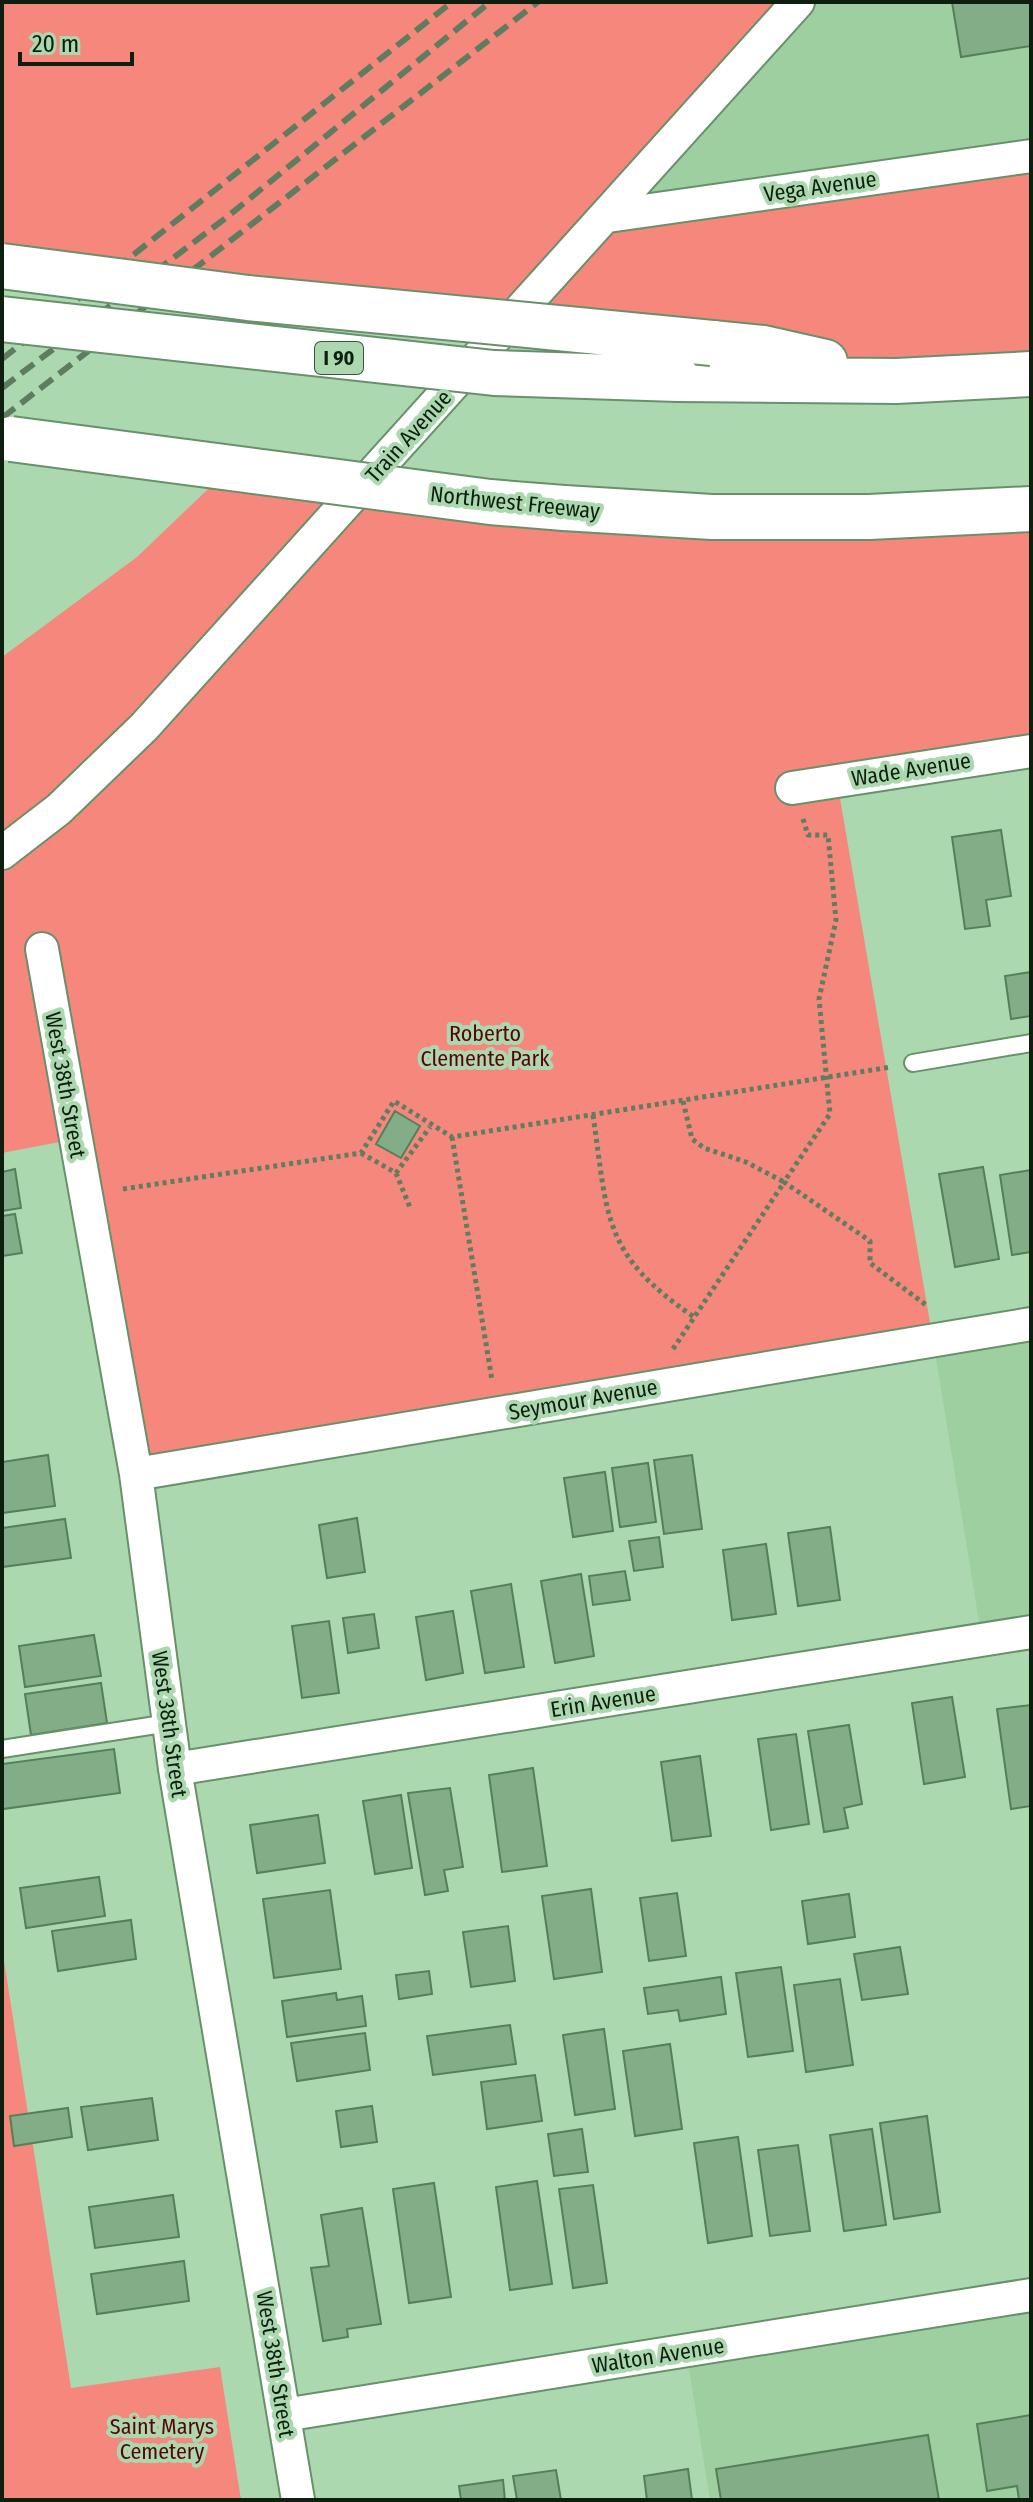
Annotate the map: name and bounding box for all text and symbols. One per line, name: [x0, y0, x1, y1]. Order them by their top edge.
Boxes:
scale bar: [20, 16, 132, 66]
text: 20 m: [32, 30, 79, 58]
street label: Vega Avenue: [762, 165, 878, 208]
road number: I 90: [315, 342, 363, 374]
street label: Train Avenue: [360, 384, 457, 488]
street label: Northwest Freeway: [429, 480, 601, 525]
street label: Wade Avenue: [849, 747, 973, 792]
street label: West 38th Street: [39, 1010, 92, 1161]
park label: Roberto Clemente Park: [421, 1020, 550, 1072]
street label: Seymour Avenue: [507, 1373, 660, 1426]
street label: West 38th Street: [146, 1649, 193, 1800]
street label: Erin Avenue: [549, 1680, 658, 1723]
street label: West 38th Street: [251, 2289, 301, 2440]
street label: Walton Avenue: [590, 2332, 726, 2379]
park label: Saint Marys Cemetery: [110, 2413, 214, 2465]

